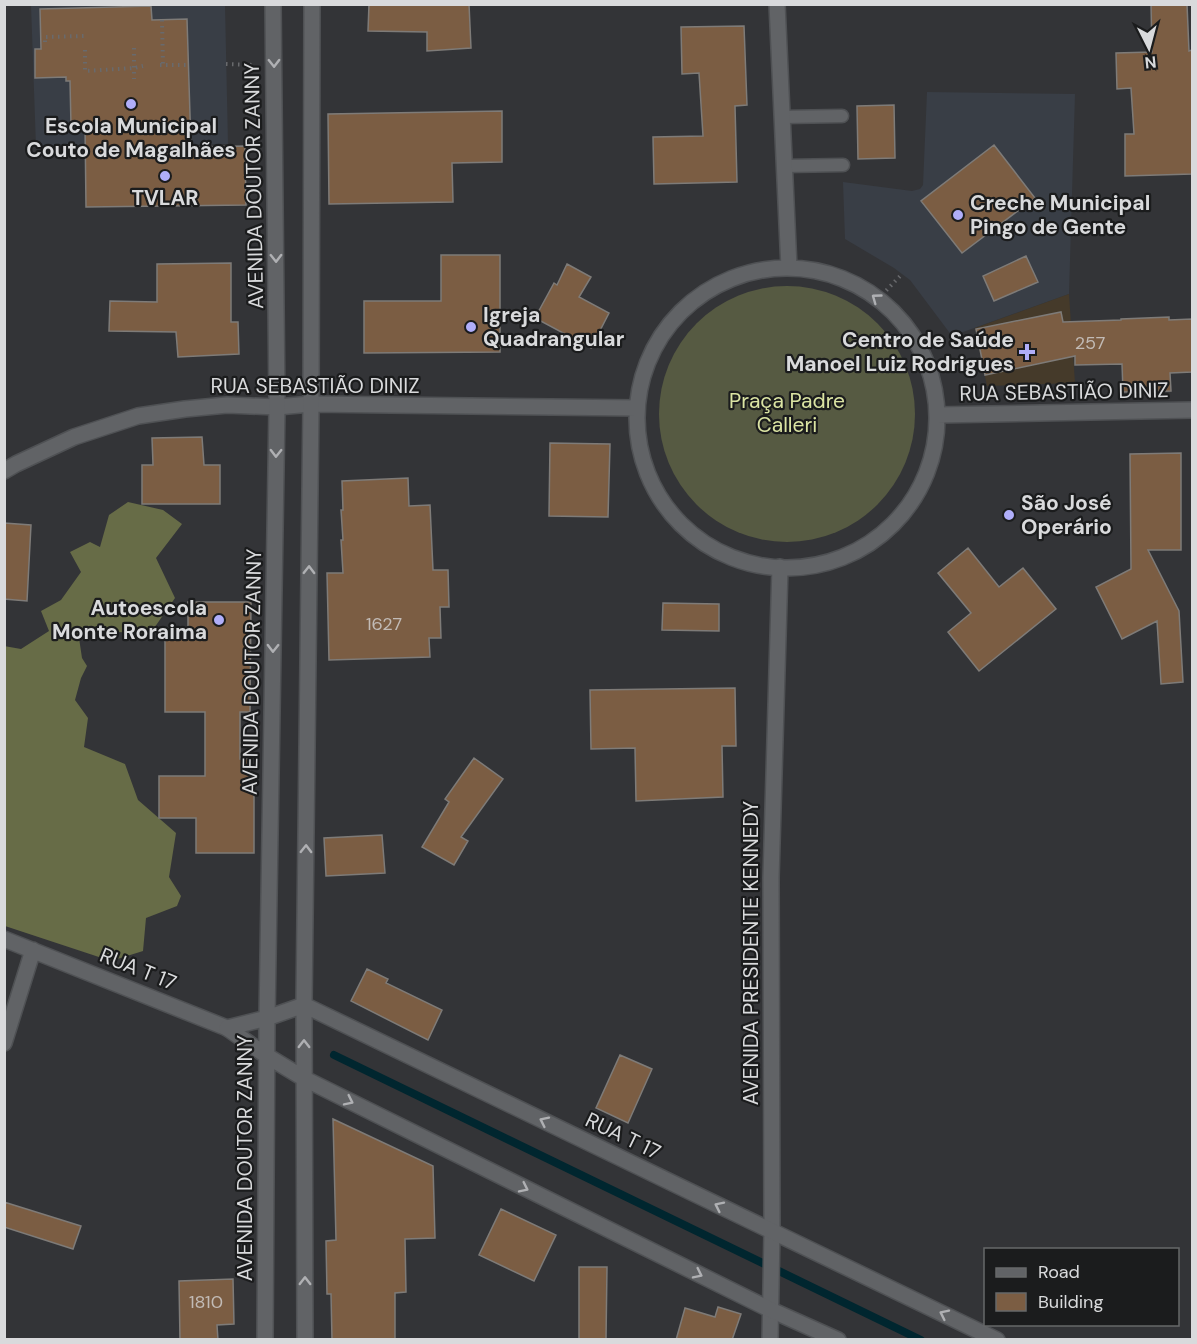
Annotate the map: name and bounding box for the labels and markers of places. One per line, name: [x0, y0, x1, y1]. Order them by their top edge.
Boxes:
marker: Escola Municipal Couto de Magalhães: [124, 97, 138, 111]
place label: Escola Municipal Couto de Magalhães: [26, 112, 236, 164]
marker: TVLAR: [158, 169, 172, 183]
place label: TVLAR: [131, 184, 199, 212]
place label: Creche Municipal Pingo de Gente: [970, 189, 1150, 241]
marker: Creche Municipal Pingo de Gente: [951, 208, 965, 222]
place label: Igreja Quadrangular: [483, 301, 625, 353]
marker: Igreja Quadrangular: [464, 320, 478, 334]
place label: Centro de Saúde Manoel Luiz Rodrigues: [786, 326, 1014, 378]
marker: Centro de Saúde Manoel Luiz Rodrigues: [1018, 343, 1036, 361]
place label: São José Operário: [1021, 489, 1112, 541]
marker: São José Operário: [1002, 508, 1016, 522]
place label: Autoescola Monte Roraima: [52, 594, 207, 646]
marker: Autoescola Monte Roraima: [212, 613, 226, 627]

